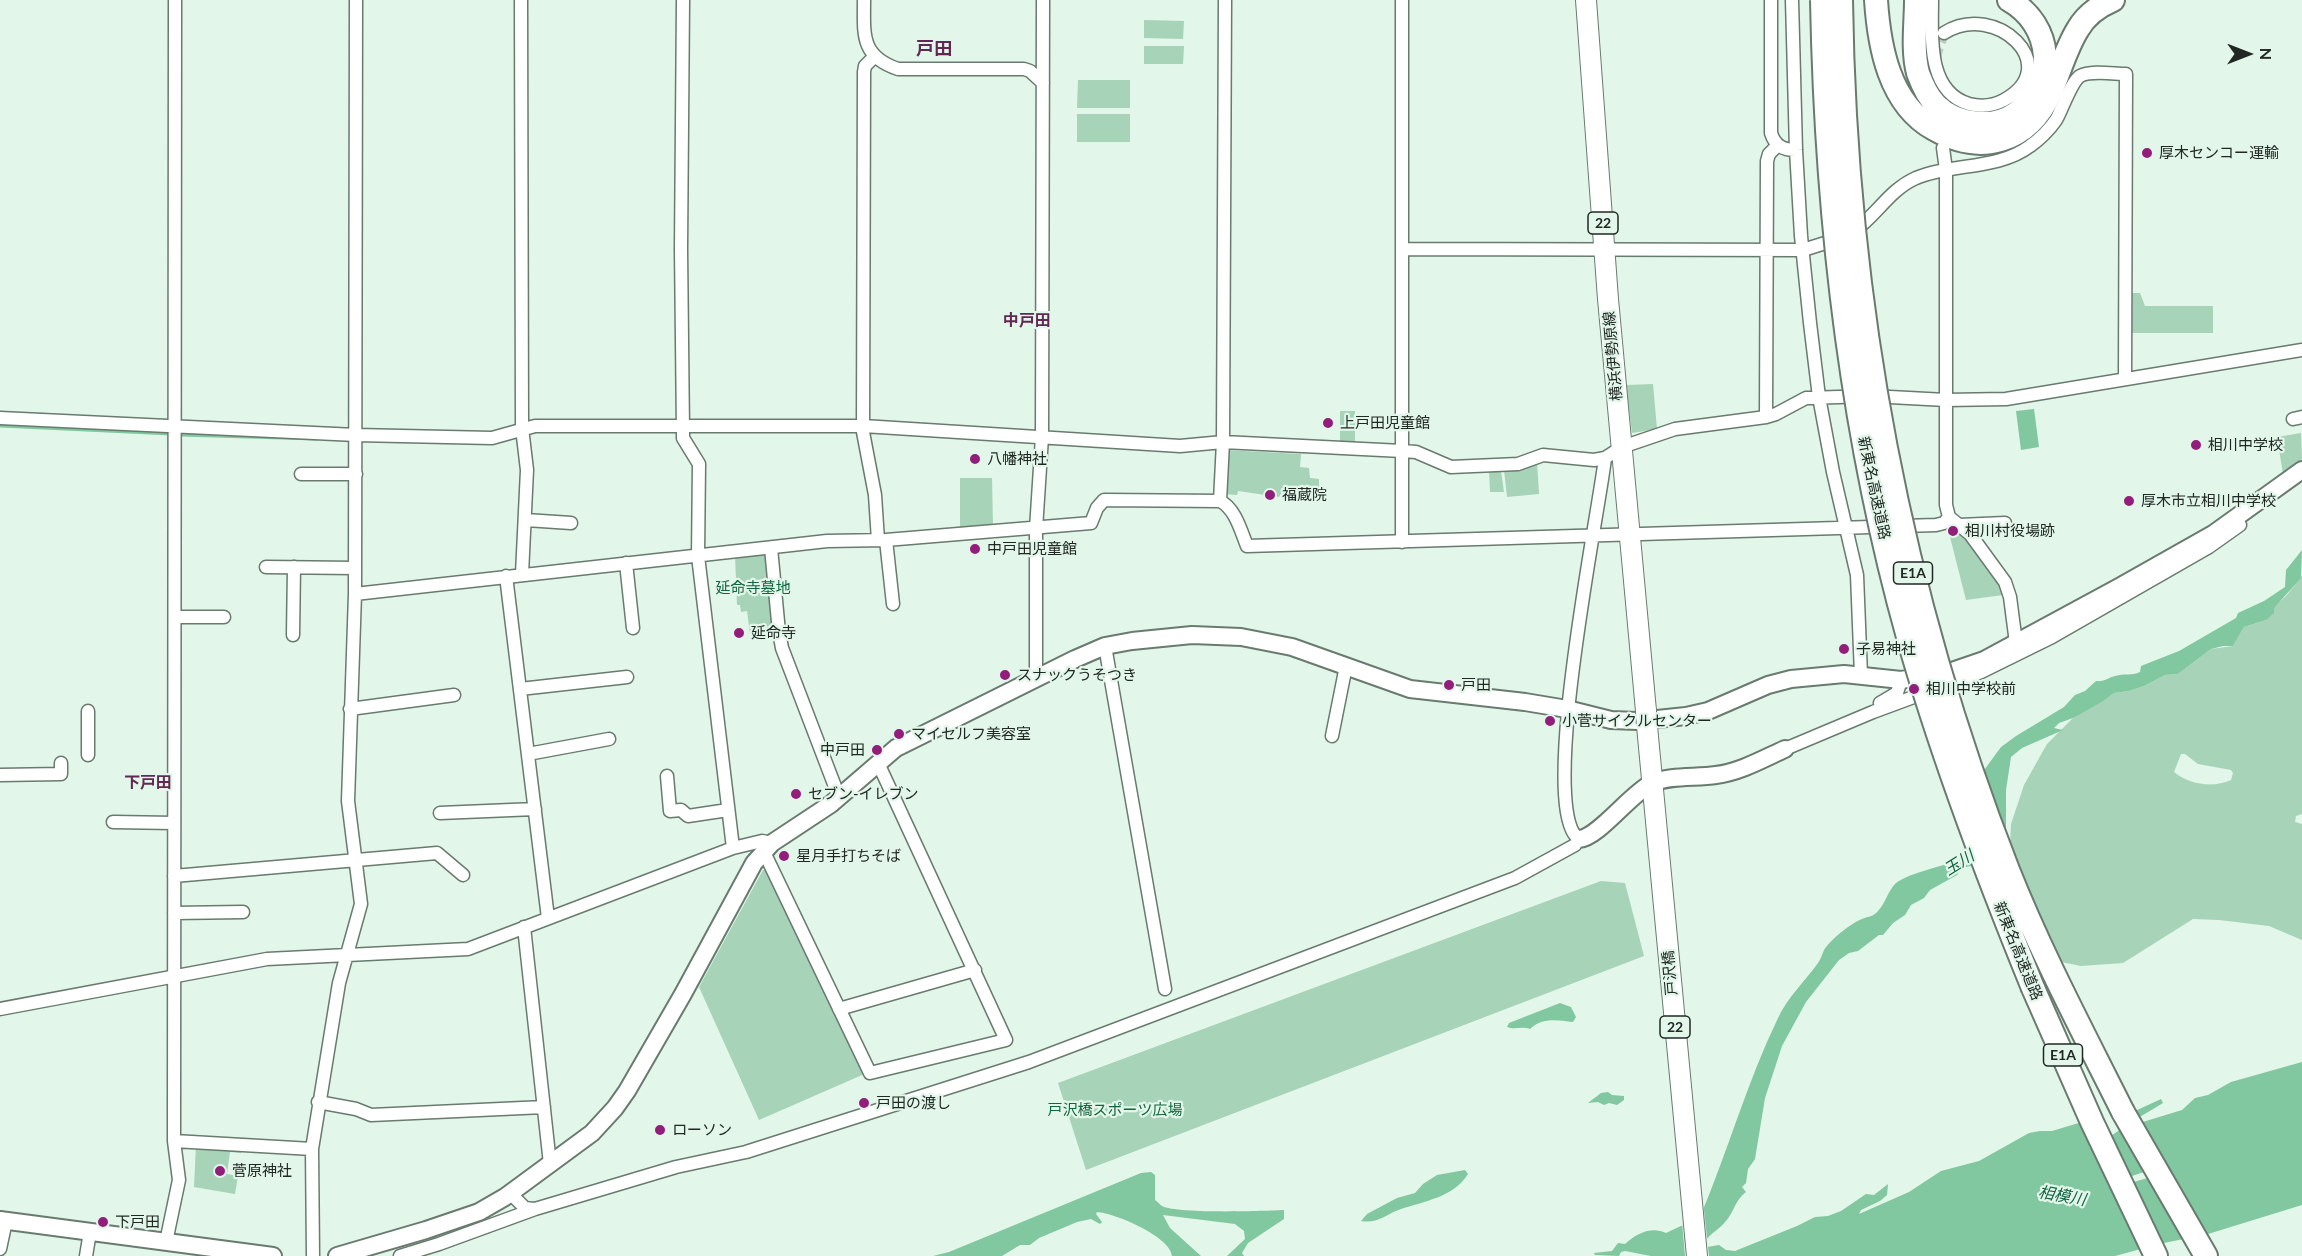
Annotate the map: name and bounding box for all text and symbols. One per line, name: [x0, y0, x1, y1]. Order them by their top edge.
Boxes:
north arrow: [2218, 24, 2278, 84]
district label: 戸田: [916, 38, 952, 60]
text: N: [2257, 48, 2276, 60]
place label: 厚木センコー運輸: [2159, 144, 2279, 162]
marker: 厚木センコー運輸: [2140, 146, 2154, 160]
road number: 22: [1588, 212, 1618, 234]
street label: 横浜伊勢原線: [1600, 310, 1626, 402]
district label: 中戸田: [1003, 311, 1051, 331]
place label: 上戸田児童館: [1340, 414, 1430, 432]
marker: 上戸田児童館: [1321, 416, 1335, 430]
street label: 新東名高速道路: [1854, 435, 1894, 541]
place label: 相川中学校: [2208, 436, 2283, 454]
marker: 相川中学校: [2189, 438, 2203, 452]
place label: 八幡神社: [987, 450, 1047, 468]
marker: 八幡神社: [968, 452, 982, 466]
place label: 福蔵院: [1282, 486, 1327, 504]
marker: 福蔵院: [1263, 488, 1277, 502]
place label: 厚木市立相川中学校: [2141, 492, 2276, 510]
marker: 厚木市立相川中学校: [2122, 494, 2136, 508]
place label: 相川村役場跡: [1965, 522, 2055, 540]
marker: 相川村役場跡: [1946, 524, 1960, 538]
place label: 中戸田児童館: [987, 540, 1077, 558]
marker: 中戸田児童館: [968, 542, 982, 556]
road number: E1A: [1894, 562, 1932, 584]
park label: 延命寺墓地: [716, 579, 790, 597]
place label: 延命寺: [751, 624, 796, 642]
marker: 延命寺: [732, 626, 746, 640]
place label: 子易神社: [1856, 640, 1916, 658]
marker: 子易神社: [1837, 642, 1851, 656]
place label: スナックうそつき: [1017, 666, 1137, 684]
marker: スナックうそつき: [998, 668, 1012, 682]
place label: 戸田: [1461, 676, 1491, 694]
marker: 戸田: [1442, 678, 1456, 692]
place label: 相川中学校前: [1926, 680, 2016, 698]
marker: 相川中学校前: [1907, 682, 1921, 696]
place label: 小菅サイクルセンター: [1562, 712, 1712, 730]
marker: 小菅サイクルセンター: [1543, 714, 1557, 728]
place label: マイセルフ美容室: [911, 725, 1031, 743]
marker: マイセルフ美容室: [892, 727, 906, 741]
place label: 中戸田: [820, 741, 865, 759]
marker: 中戸田: [870, 743, 884, 757]
district label: 下戸田: [124, 773, 172, 793]
place label: セブン-イレブン: [808, 785, 919, 803]
marker: セブン-イレブン: [789, 787, 803, 801]
water label: 玉川: [1940, 846, 1978, 880]
place label: 星月手打ちそば: [796, 847, 901, 865]
marker: 星月手打ちそば: [777, 849, 791, 863]
street label: 新東名高速道路: [1990, 899, 2046, 1003]
street label: 戸沢橋: [1659, 950, 1681, 996]
road number: 22: [1660, 1016, 1690, 1038]
road number: E1A: [2044, 1044, 2082, 1066]
place label: 戸田の渡し: [876, 1094, 951, 1112]
marker: 戸田の渡し: [857, 1096, 871, 1110]
park label: 戸沢橋スポーツ広場: [1048, 1101, 1182, 1119]
place label: ローソン: [672, 1121, 732, 1139]
marker: ローソン: [653, 1123, 667, 1137]
place label: 菅原神社: [232, 1162, 292, 1180]
marker: 菅原神社: [213, 1164, 227, 1178]
water label: 相模川: [2037, 1182, 2087, 1210]
place label: 下戸田: [115, 1213, 160, 1231]
marker: 下戸田: [96, 1215, 110, 1229]

